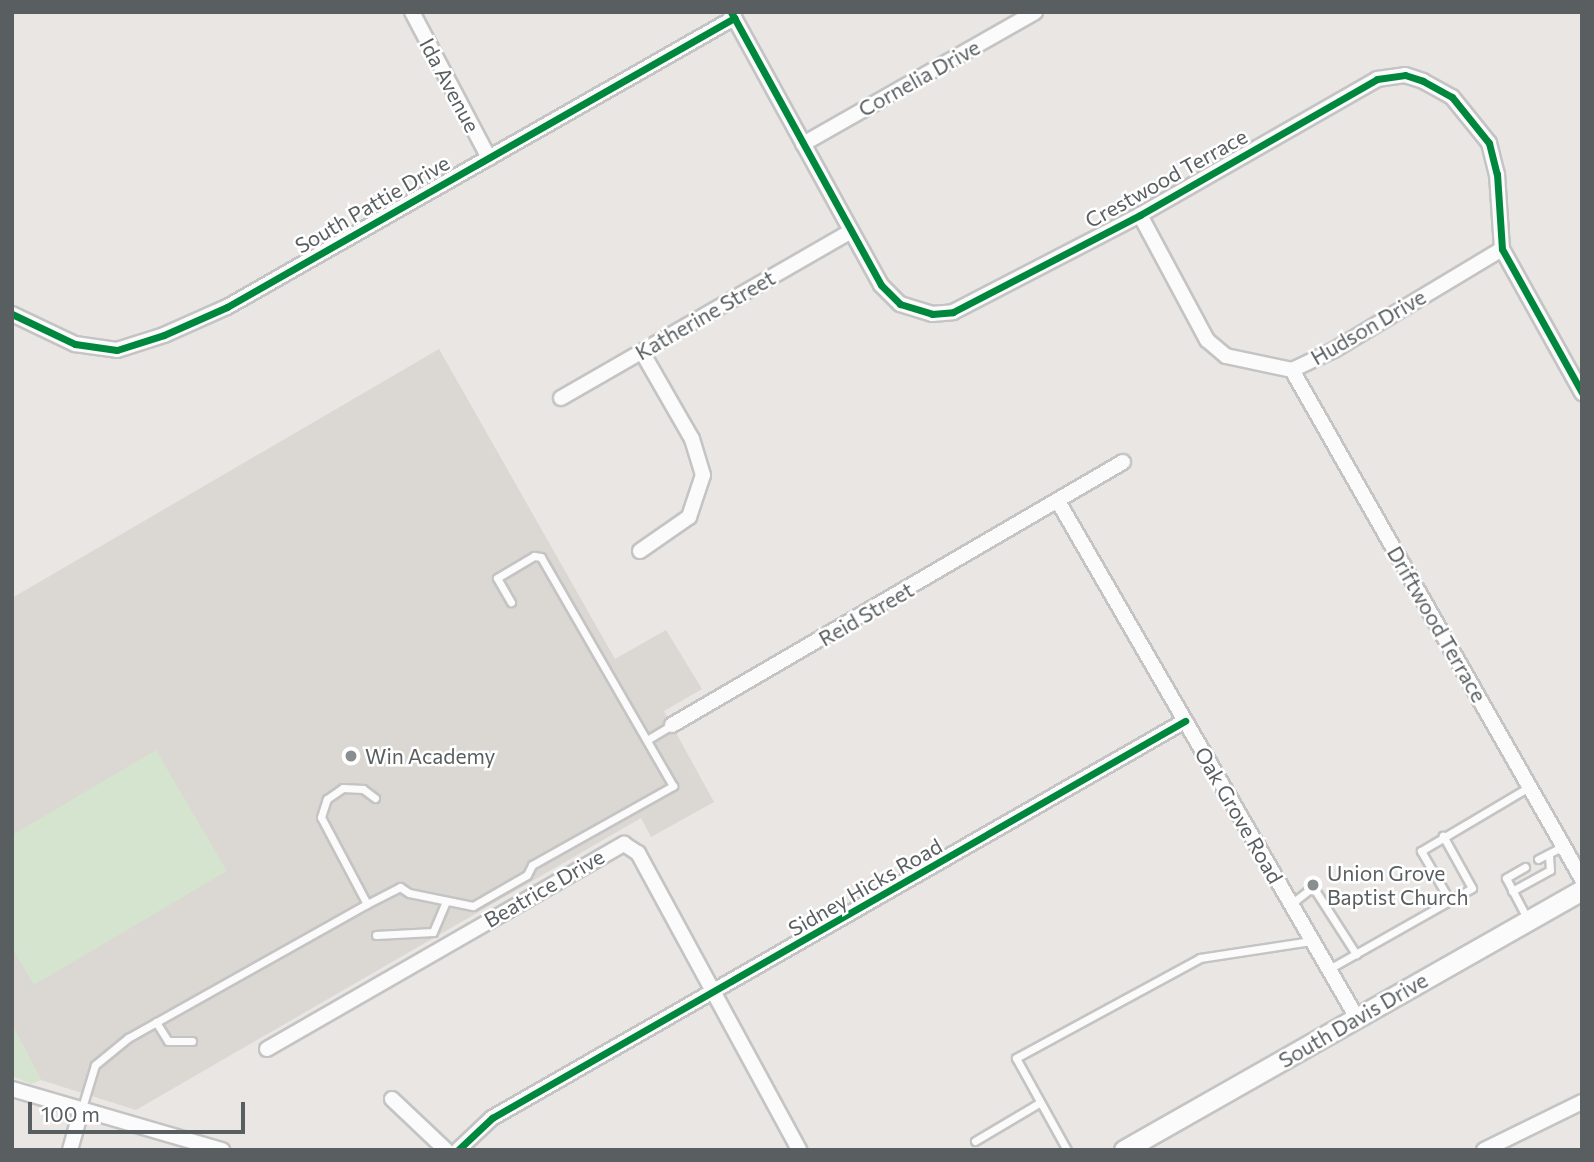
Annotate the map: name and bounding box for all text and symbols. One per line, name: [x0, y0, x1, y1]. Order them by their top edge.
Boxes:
street label: Ida Avenue: [415, 34, 485, 136]
street label: Cornelia Drive: [854, 34, 984, 122]
street label: Crestwood Terrace: [1081, 123, 1251, 233]
street label: South Pattie Drive: [290, 150, 454, 258]
street label: Katherine Street: [631, 265, 779, 365]
street label: Hudson Drive: [1306, 284, 1430, 370]
street label: Driftwood Terrace: [1382, 542, 1492, 706]
street label: Reid Street: [814, 577, 918, 651]
street label: Oak Grove Road: [1190, 742, 1288, 888]
place label: Win Academy: [365, 743, 495, 769]
marker: Win Academy: [343, 748, 359, 764]
street label: Sidney Hicks Road: [784, 833, 946, 941]
street label: Beatrice Drive: [480, 844, 608, 932]
place label: Union Grove Baptist Church: [1327, 860, 1469, 910]
marker: Union Grove Baptist Church: [1305, 877, 1321, 893]
street label: South Davis Drive: [1274, 967, 1432, 1073]
scale bar: [32, 1088, 248, 1132]
text: 100 m: [41, 1101, 100, 1126]

